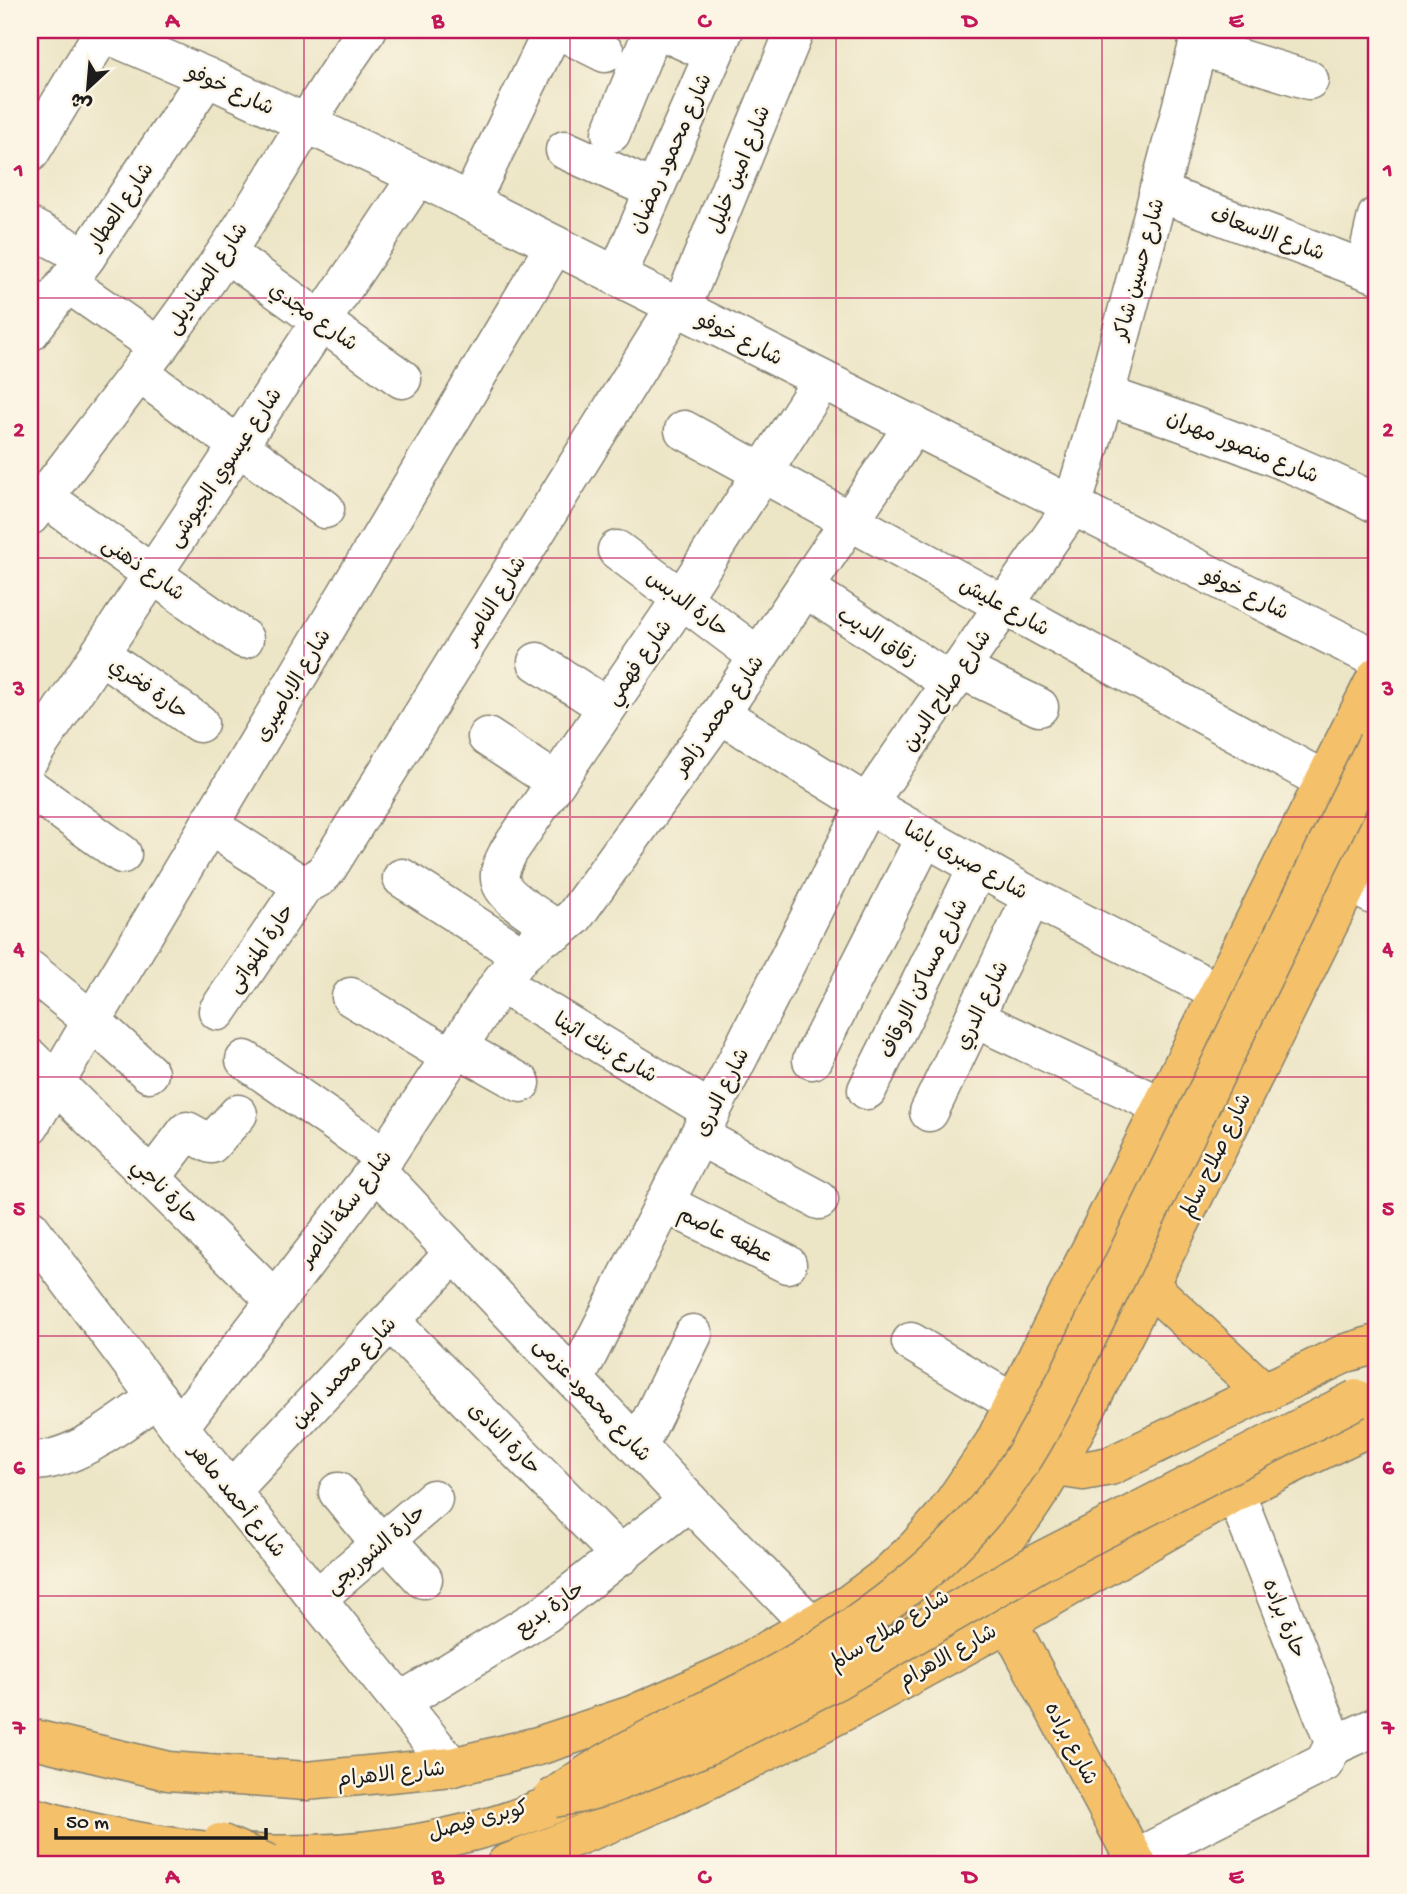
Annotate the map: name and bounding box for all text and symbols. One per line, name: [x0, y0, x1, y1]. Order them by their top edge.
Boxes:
text: A: [164, 9, 180, 36]
text: B: [431, 9, 445, 36]
text: C: [698, 9, 713, 36]
text: D: [961, 9, 979, 36]
text: E: [1229, 9, 1245, 36]
north arrow: [52, 52, 122, 122]
street label: شارع خوفو: [181, 61, 277, 123]
street label: شارع محمود رمضان: [627, 71, 720, 238]
text: ش: [68, 85, 97, 115]
street label: شارع امين خليل: [704, 103, 778, 238]
text: 1: [13, 158, 24, 185]
text: 1: [1382, 158, 1393, 185]
street label: شارع العطار: [83, 159, 161, 258]
street label: شارع حسين شاكر: [1110, 196, 1172, 346]
street label: شارع الاسعاف: [1206, 204, 1327, 269]
street label: شارع الصناديلى: [162, 219, 256, 341]
street label: شارع مجدي: [263, 279, 361, 359]
street label: شارع خوفو: [690, 308, 785, 373]
street label: شارع عيسوي الجيوشى: [164, 384, 290, 554]
street label: شارع منصور مهران: [1162, 407, 1321, 491]
text: 2: [13, 418, 25, 445]
text: 2: [1382, 418, 1394, 445]
street label: شارع ذهنى: [96, 533, 188, 608]
street label: شارع الناصر: [459, 553, 534, 652]
street label: شارع خوفو: [1196, 564, 1292, 628]
street label: حارة الدبس: [640, 567, 732, 645]
street label: شارع عليش: [954, 574, 1053, 644]
street label: زقاق الديب: [831, 604, 921, 674]
street label: شارع فهمي: [602, 616, 682, 713]
street label: شارع الاباصيرى: [251, 626, 339, 748]
street label: شارع صلاح الدين: [899, 626, 999, 758]
street label: شارع محمد زاهر: [669, 652, 772, 784]
street label: حارة فخري: [103, 655, 191, 727]
text: 3: [12, 677, 25, 704]
text: 3: [1381, 677, 1394, 704]
street label: شارع صبرى باشا: [898, 819, 1031, 907]
street label: شارع مساكن الاوقاف: [877, 896, 976, 1064]
street label: حارة المنواتى: [224, 901, 302, 999]
text: 4: [13, 937, 25, 964]
text: 4: [1382, 937, 1394, 964]
street label: شارع الدري: [952, 958, 1016, 1055]
street label: شارع بنك اثينا: [548, 1009, 660, 1091]
street label: شارع الدرى: [691, 1045, 757, 1142]
street label: شارع صلاح سالم: [1177, 1090, 1259, 1223]
street label: شارع سكة الناصر: [295, 1147, 400, 1275]
street label: حارة ناجي: [123, 1155, 202, 1234]
text: 5: [13, 1197, 25, 1224]
text: 5: [1382, 1197, 1394, 1224]
street label: عطفه عاصم: [673, 1203, 776, 1271]
street label: شارع محمد امين: [287, 1313, 404, 1435]
street label: شارع محمود عزمى: [526, 1334, 655, 1469]
street label: حارة النادى: [461, 1399, 544, 1482]
street label: شارع أحمد ماهر: [180, 1437, 291, 1564]
text: 6: [13, 1456, 26, 1483]
text: 6: [1382, 1456, 1395, 1483]
street label: حارة الشوربجى: [322, 1501, 432, 1602]
street label: حارة براده: [1255, 1576, 1309, 1663]
street label: حارة بديع: [511, 1578, 591, 1644]
street label: شارع صلاح سالم: [826, 1586, 955, 1678]
street label: شارع الاهرام: [895, 1621, 1002, 1695]
street label: شارع براده: [1037, 1699, 1101, 1790]
text: 7: [12, 1716, 26, 1743]
text: 7: [1381, 1716, 1395, 1743]
street label: شارع الاهرام: [336, 1758, 447, 1795]
scale bar: [56, 1796, 266, 1840]
street label: كوبرى فيصل: [426, 1797, 532, 1848]
text: 50 m: [66, 1812, 109, 1837]
text: A: [164, 1865, 180, 1892]
text: B: [431, 1865, 445, 1892]
text: C: [698, 1865, 713, 1892]
text: D: [961, 1865, 979, 1892]
text: E: [1229, 1865, 1245, 1892]

